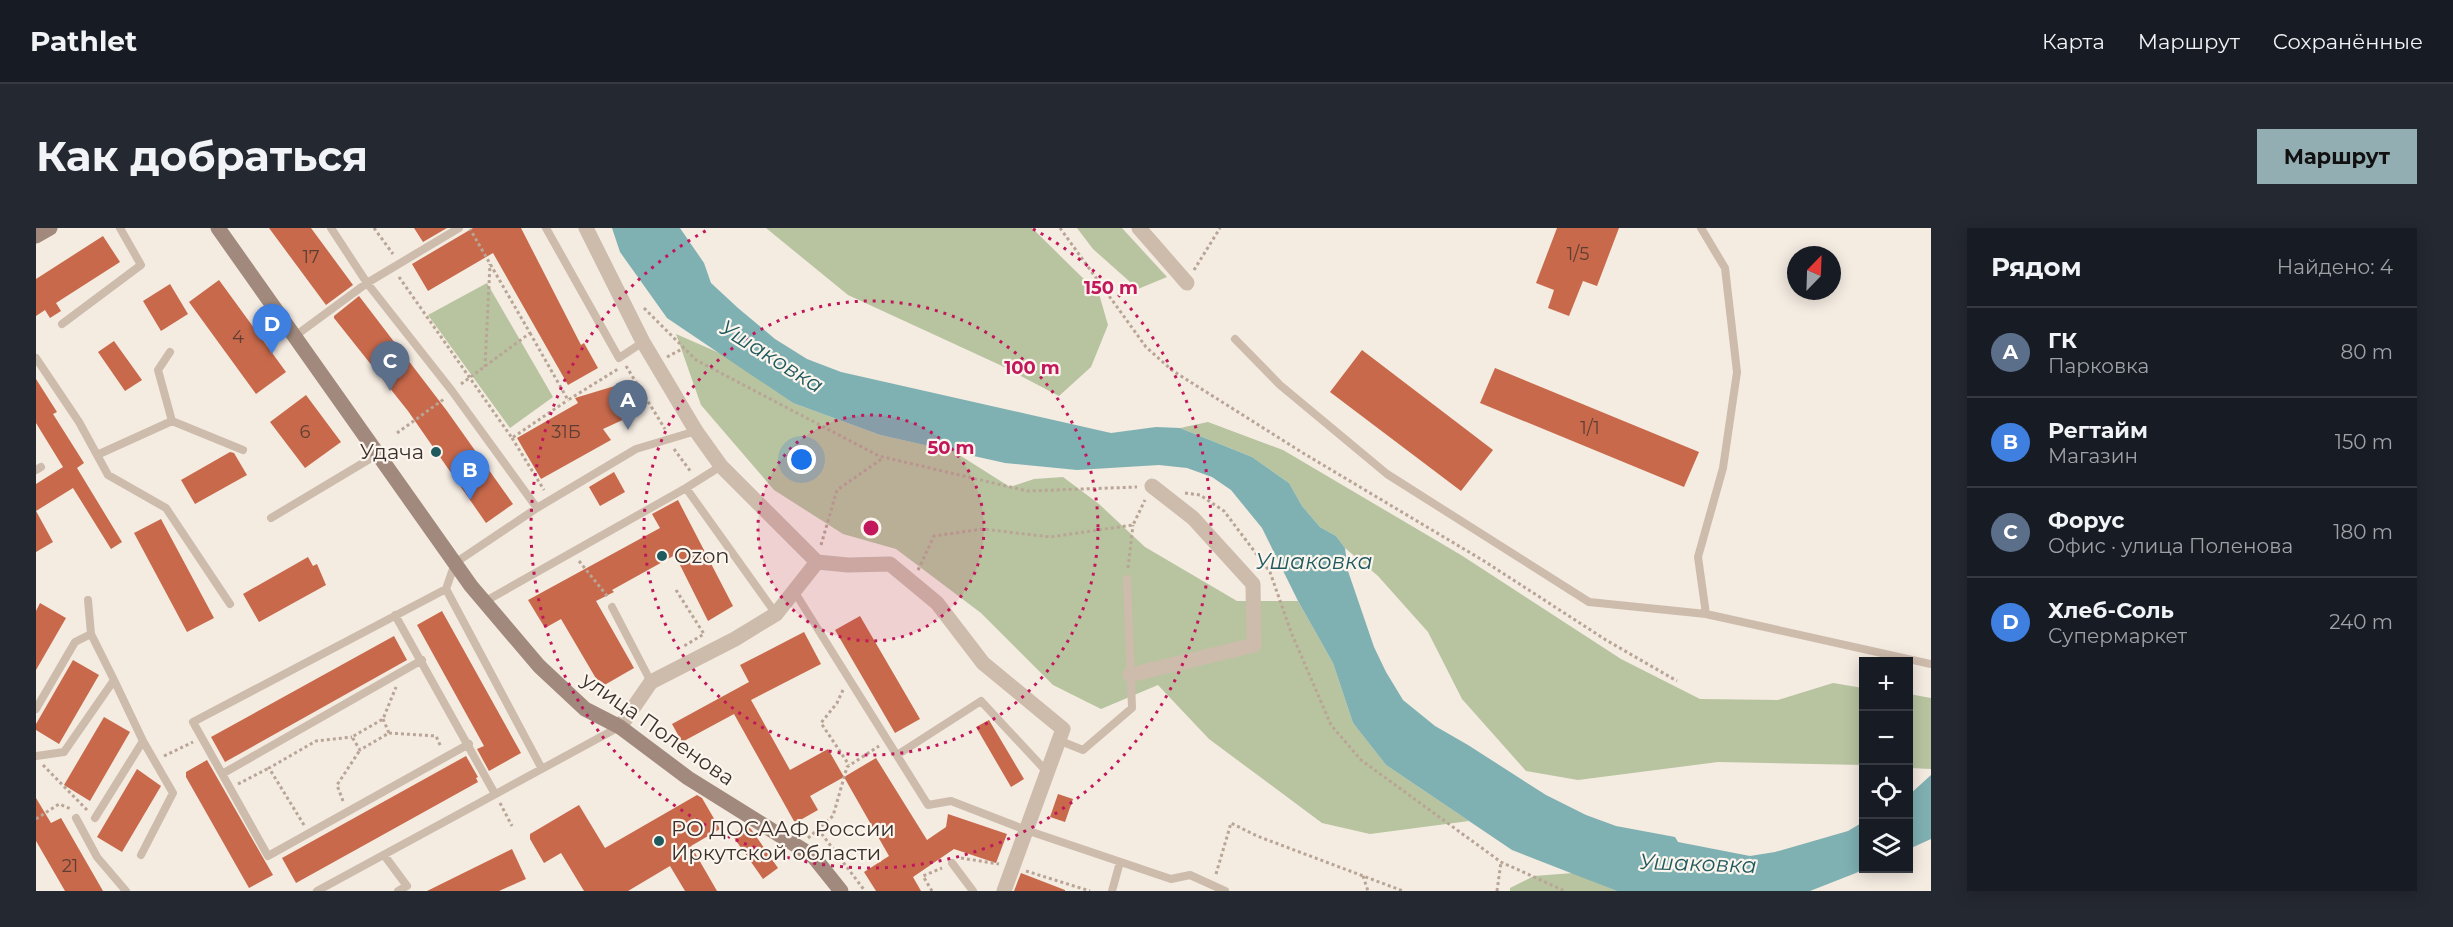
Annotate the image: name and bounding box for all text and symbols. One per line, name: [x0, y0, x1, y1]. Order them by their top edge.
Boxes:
text: Pathlet: [30, 24, 137, 58]
text: Карта: [2042, 29, 2105, 54]
text: Маршрут: [2138, 29, 2240, 54]
text: Сохранённые: [2273, 29, 2423, 54]
button: Маршрут: [2257, 129, 2417, 184]
text: Как добраться: [36, 130, 368, 182]
house number: 1/5: [1567, 243, 1589, 265]
house number: 17: [302, 246, 320, 268]
north arrow: [1787, 246, 1841, 300]
text: Рядом: [1991, 251, 2082, 283]
text: Найдено: 4: [2277, 255, 2393, 279]
text: 150 m: [1084, 277, 1138, 299]
pin: D: [252, 304, 292, 354]
water label: Ушаковка: [715, 314, 829, 399]
house number: 4: [232, 326, 244, 348]
text: ГК: [2048, 327, 2077, 354]
text: A: [2003, 340, 2018, 364]
text: 80 m: [2341, 340, 2393, 364]
pin: C: [370, 342, 410, 391]
text: Парковка: [2048, 354, 2149, 378]
text: 100 m: [1004, 357, 1060, 379]
pin: A: [608, 380, 648, 430]
house number: 1/1: [1580, 417, 1600, 439]
text: Регтайм: [2048, 417, 2148, 444]
house number: 6: [300, 421, 311, 443]
house number: 31Б: [551, 421, 581, 443]
text: B: [2003, 430, 2018, 454]
text: 150 m: [2335, 430, 2393, 454]
text: 50 m: [928, 437, 974, 459]
place label: Удача: [360, 439, 424, 464]
text: Магазин: [2048, 444, 2138, 468]
marker: Удача: [429, 445, 443, 459]
your location: [787, 445, 816, 474]
pin: B: [450, 450, 490, 500]
text: Форус: [2048, 507, 2124, 534]
centre of rings: [861, 518, 881, 538]
text: C: [2003, 520, 2018, 544]
text: 180 m: [2333, 520, 2393, 544]
text: Офис · улица Поленова: [2048, 534, 2293, 558]
place label: Ozon: [674, 543, 730, 568]
water label: Ушаковка: [1255, 548, 1373, 575]
marker: Ozon: [655, 549, 669, 563]
text: Хлеб-Соль: [2048, 597, 2174, 624]
text: D: [2002, 610, 2019, 634]
text: 240 m: [2329, 610, 2393, 634]
text: Супермаркет: [2048, 624, 2187, 648]
map controls: [1859, 657, 1913, 873]
button: +: [1859, 657, 1913, 711]
street label: улица Поленова: [576, 666, 739, 791]
button: −: [1859, 711, 1913, 765]
button: locate: [1859, 765, 1913, 819]
place label: РО ДОСААФ России Иркутской области: [671, 816, 895, 865]
button: layers: [1859, 819, 1913, 873]
marker: РО ДОСААФ России Иркутской области: [652, 834, 666, 848]
water label: Ушаковка: [1639, 848, 1757, 879]
house number: 21: [62, 855, 78, 877]

